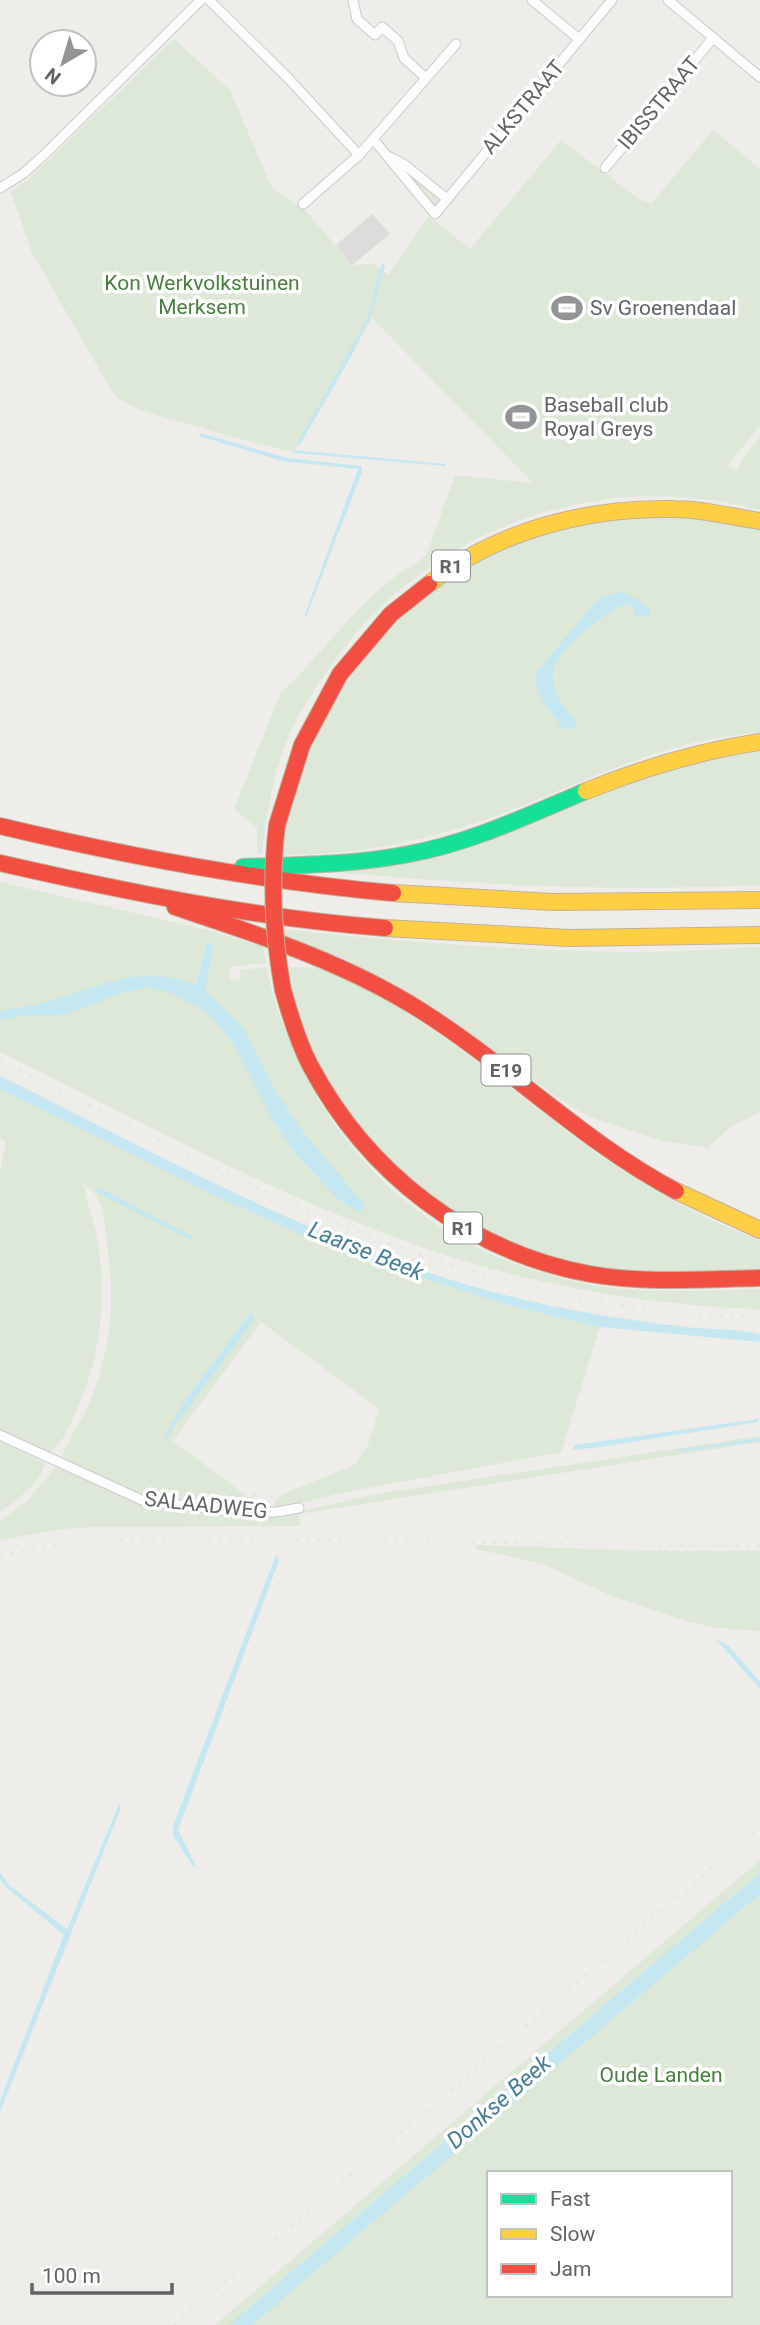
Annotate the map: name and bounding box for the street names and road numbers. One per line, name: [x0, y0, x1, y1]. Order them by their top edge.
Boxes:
street label: IBISSTRAAT: [613, 51, 705, 154]
street label: ALKSTRAAT: [477, 55, 569, 159]
road number: R1: [432, 551, 470, 582]
road number: E19: [482, 1054, 530, 1086]
road number: R1: [444, 1212, 482, 1244]
street label: SALAADWEG: [143, 1487, 269, 1523]

